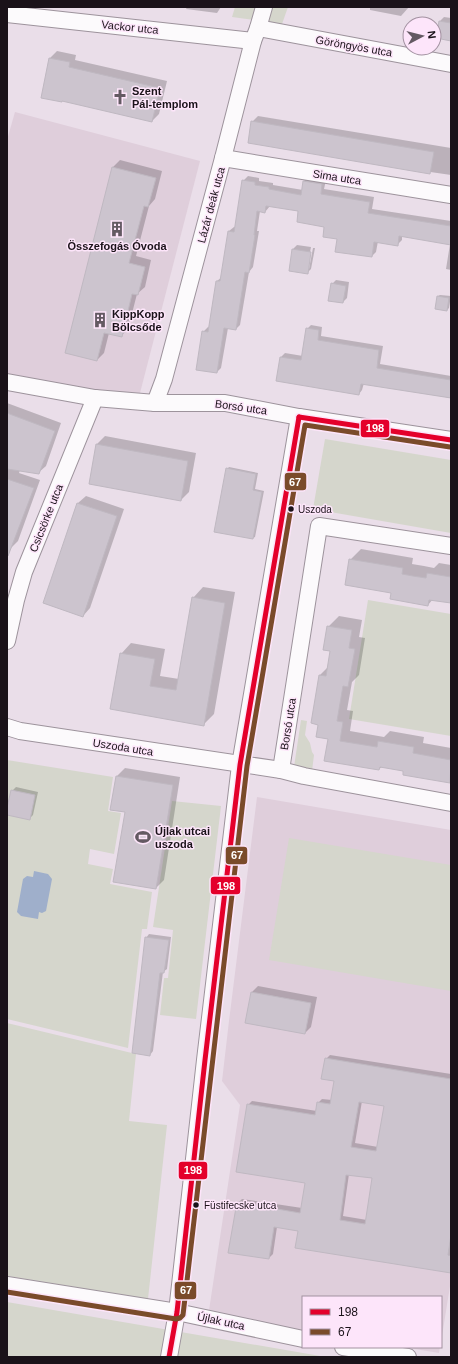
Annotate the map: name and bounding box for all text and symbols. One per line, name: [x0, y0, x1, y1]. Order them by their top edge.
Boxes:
north arrow: [402, 16, 442, 56]
street label: Vackor utca: [101, 18, 160, 36]
text: N: [425, 30, 438, 40]
street label: Göröngyös utca: [315, 33, 394, 59]
place label: Szent Pál-templom: [132, 85, 198, 110]
church icon: Szent Pál-templom: [111, 88, 129, 106]
street label: Lázár deák utca: [195, 165, 227, 244]
street label: Sima utca: [312, 167, 363, 187]
building icon: Összefogás Óvoda: [108, 220, 126, 238]
place label: Összefogás Óvoda: [67, 240, 167, 252]
place label: KippKopp Bölcsőde: [112, 308, 165, 333]
building icon: KippKopp Bölcsőde: [91, 311, 109, 329]
street label: Borsó utca: [214, 397, 269, 417]
line badge: 198: [360, 419, 390, 438]
text: 198: [366, 422, 384, 434]
line badge: 67: [284, 472, 307, 491]
text: 67: [289, 476, 301, 488]
street label: Csicsörke utca: [27, 481, 65, 554]
marker: Uszoda: [286, 504, 296, 514]
place label: Uszoda: [298, 504, 332, 515]
street label: Borsó utca: [278, 696, 298, 751]
street label: Uszoda utca: [92, 736, 155, 758]
place label: Újlak utcai uszoda: [155, 825, 210, 850]
sports icon: Újlak utcai uszoda: [134, 828, 152, 846]
line badge: 67: [225, 846, 248, 865]
text: 67: [231, 849, 243, 861]
line badge: 198: [210, 876, 241, 895]
text: 198: [217, 880, 235, 892]
line badge: 198: [178, 1161, 208, 1180]
text: 198: [184, 1164, 202, 1176]
marker: Füstifecske utca: [191, 1200, 201, 1210]
place label: Füstifecske utca: [204, 1200, 277, 1211]
line badge: 67: [174, 1281, 197, 1300]
text: 67: [180, 1284, 192, 1296]
legend: [302, 1296, 442, 1348]
text: 198: [338, 1305, 358, 1319]
street label: Újlak utca: [196, 1310, 247, 1332]
text: 67: [338, 1325, 352, 1339]

